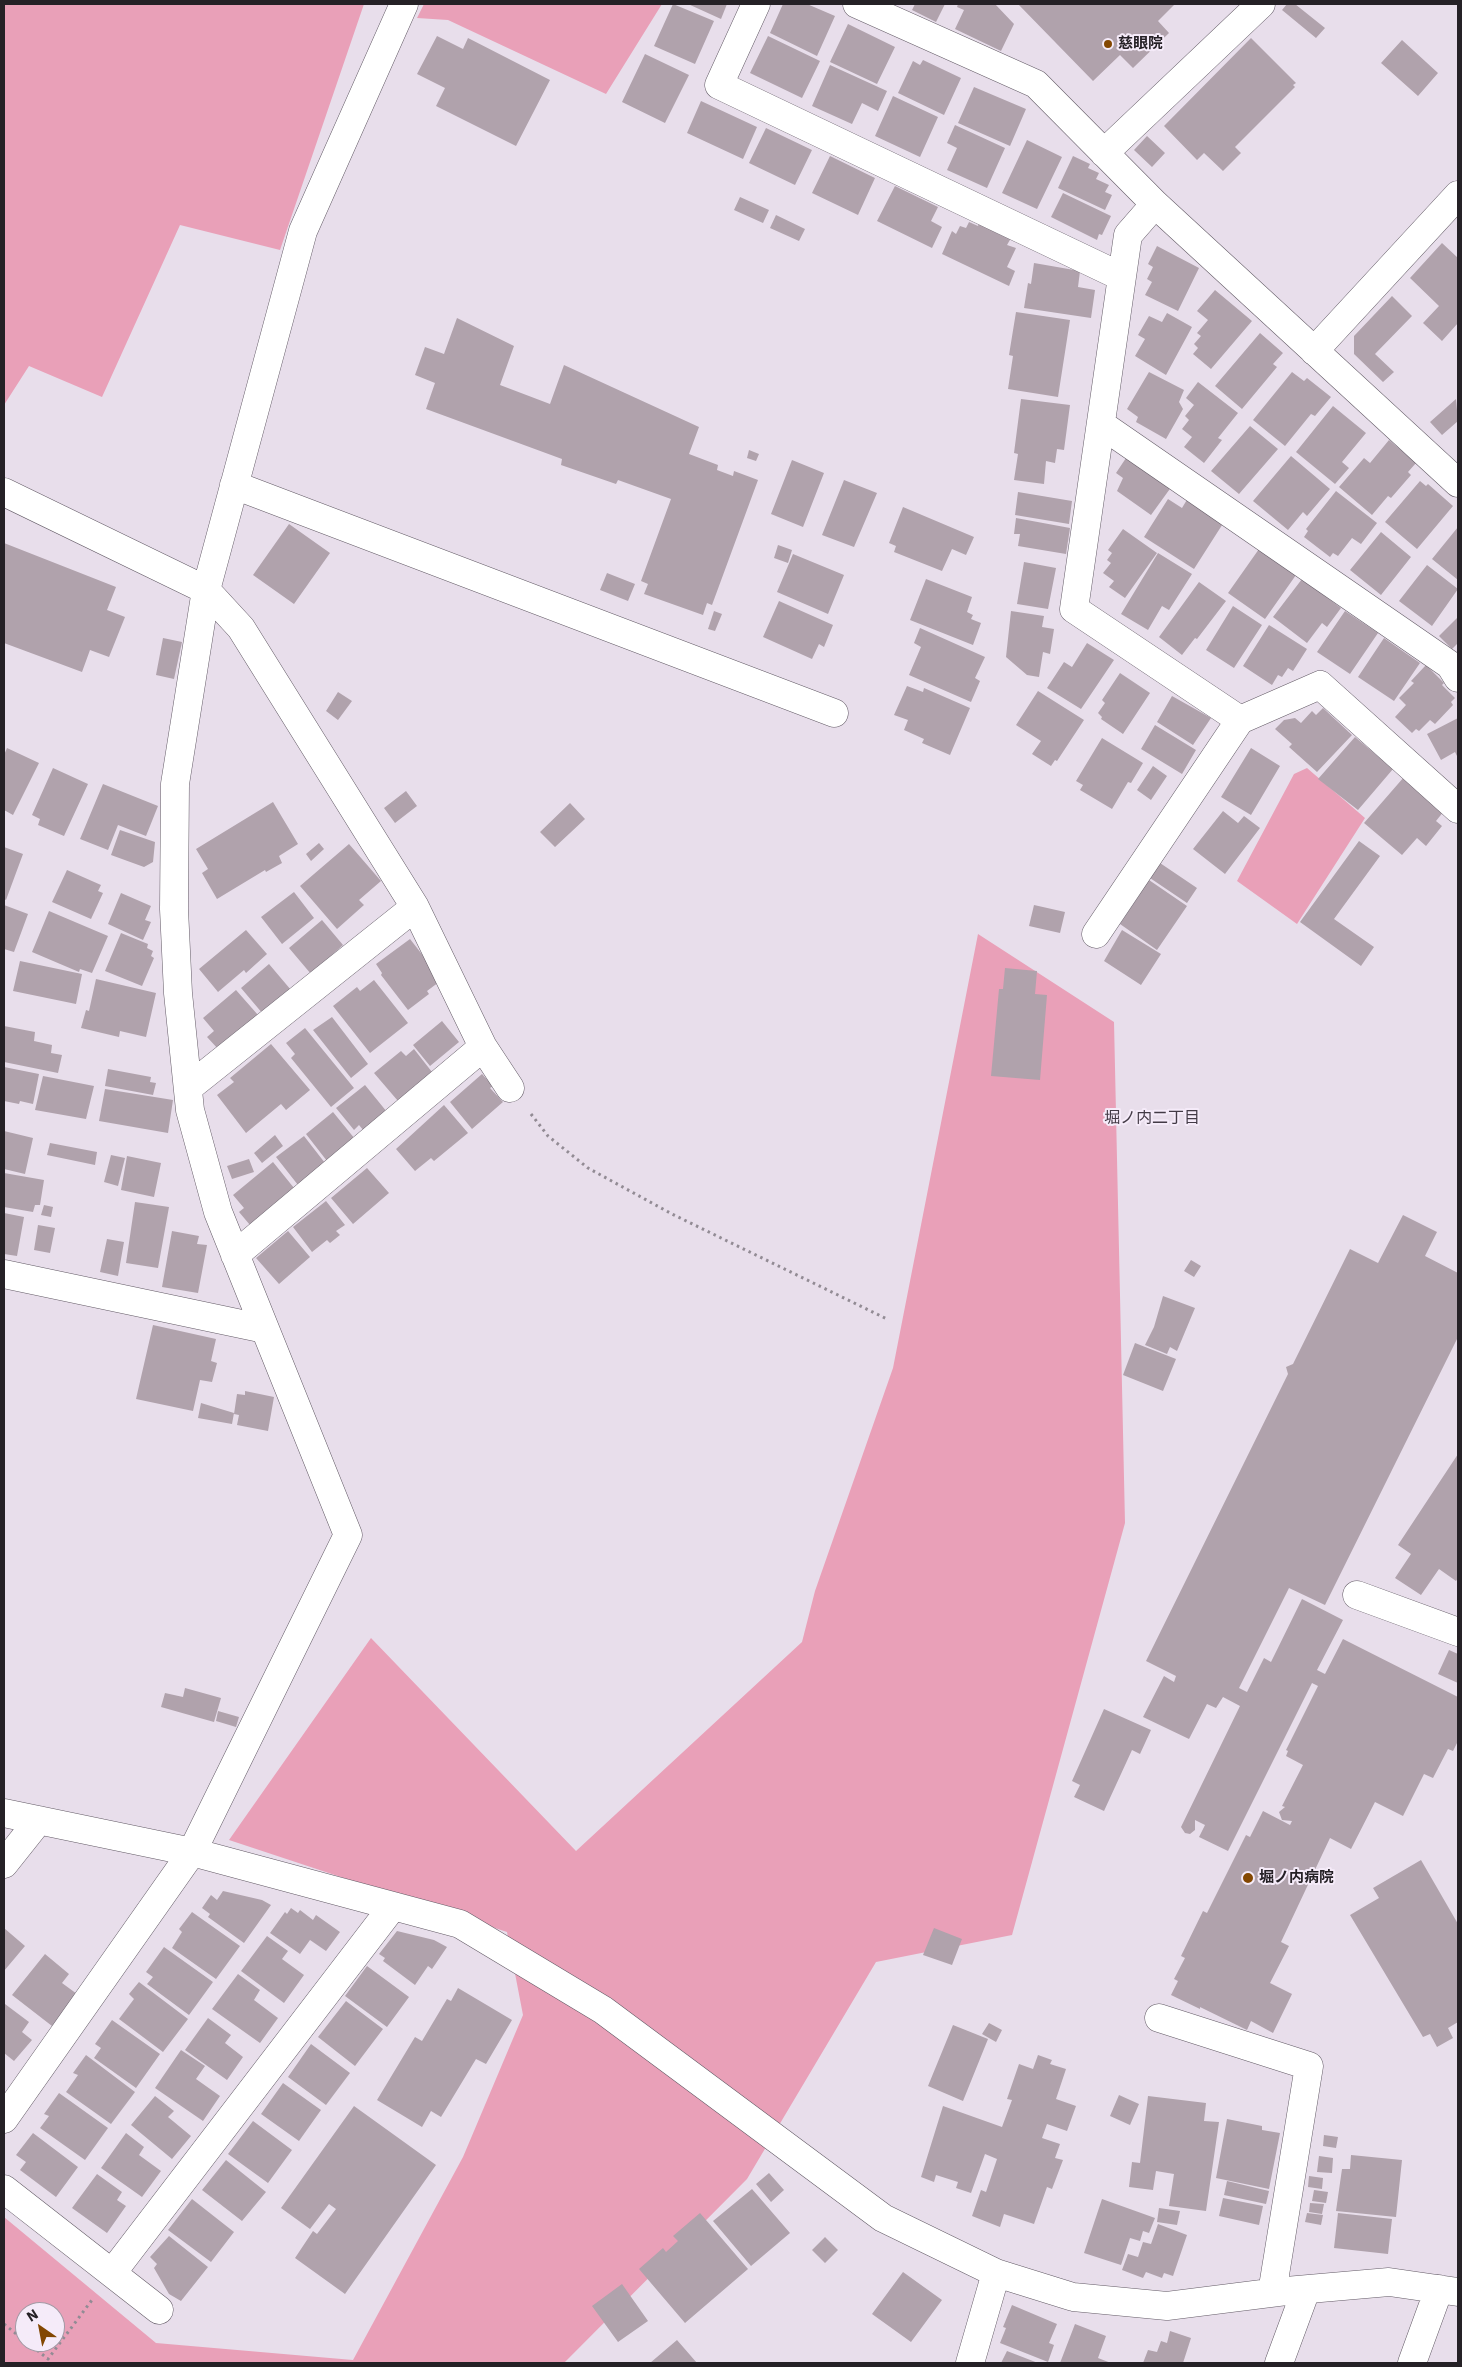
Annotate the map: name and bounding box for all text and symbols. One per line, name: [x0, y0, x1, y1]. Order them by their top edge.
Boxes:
place label: 慈眼院: [1118, 35, 1163, 53]
marker: 慈眼院: [1102, 38, 1114, 50]
district label: 堀ノ内二丁目: [1104, 1108, 1200, 1128]
place label: 堀ノ内病院: [1259, 1869, 1334, 1887]
marker: 堀ノ内病院: [1241, 1871, 1255, 1885]
north arrow: [15, 2302, 65, 2352]
text: N: [23, 2305, 42, 2326]

